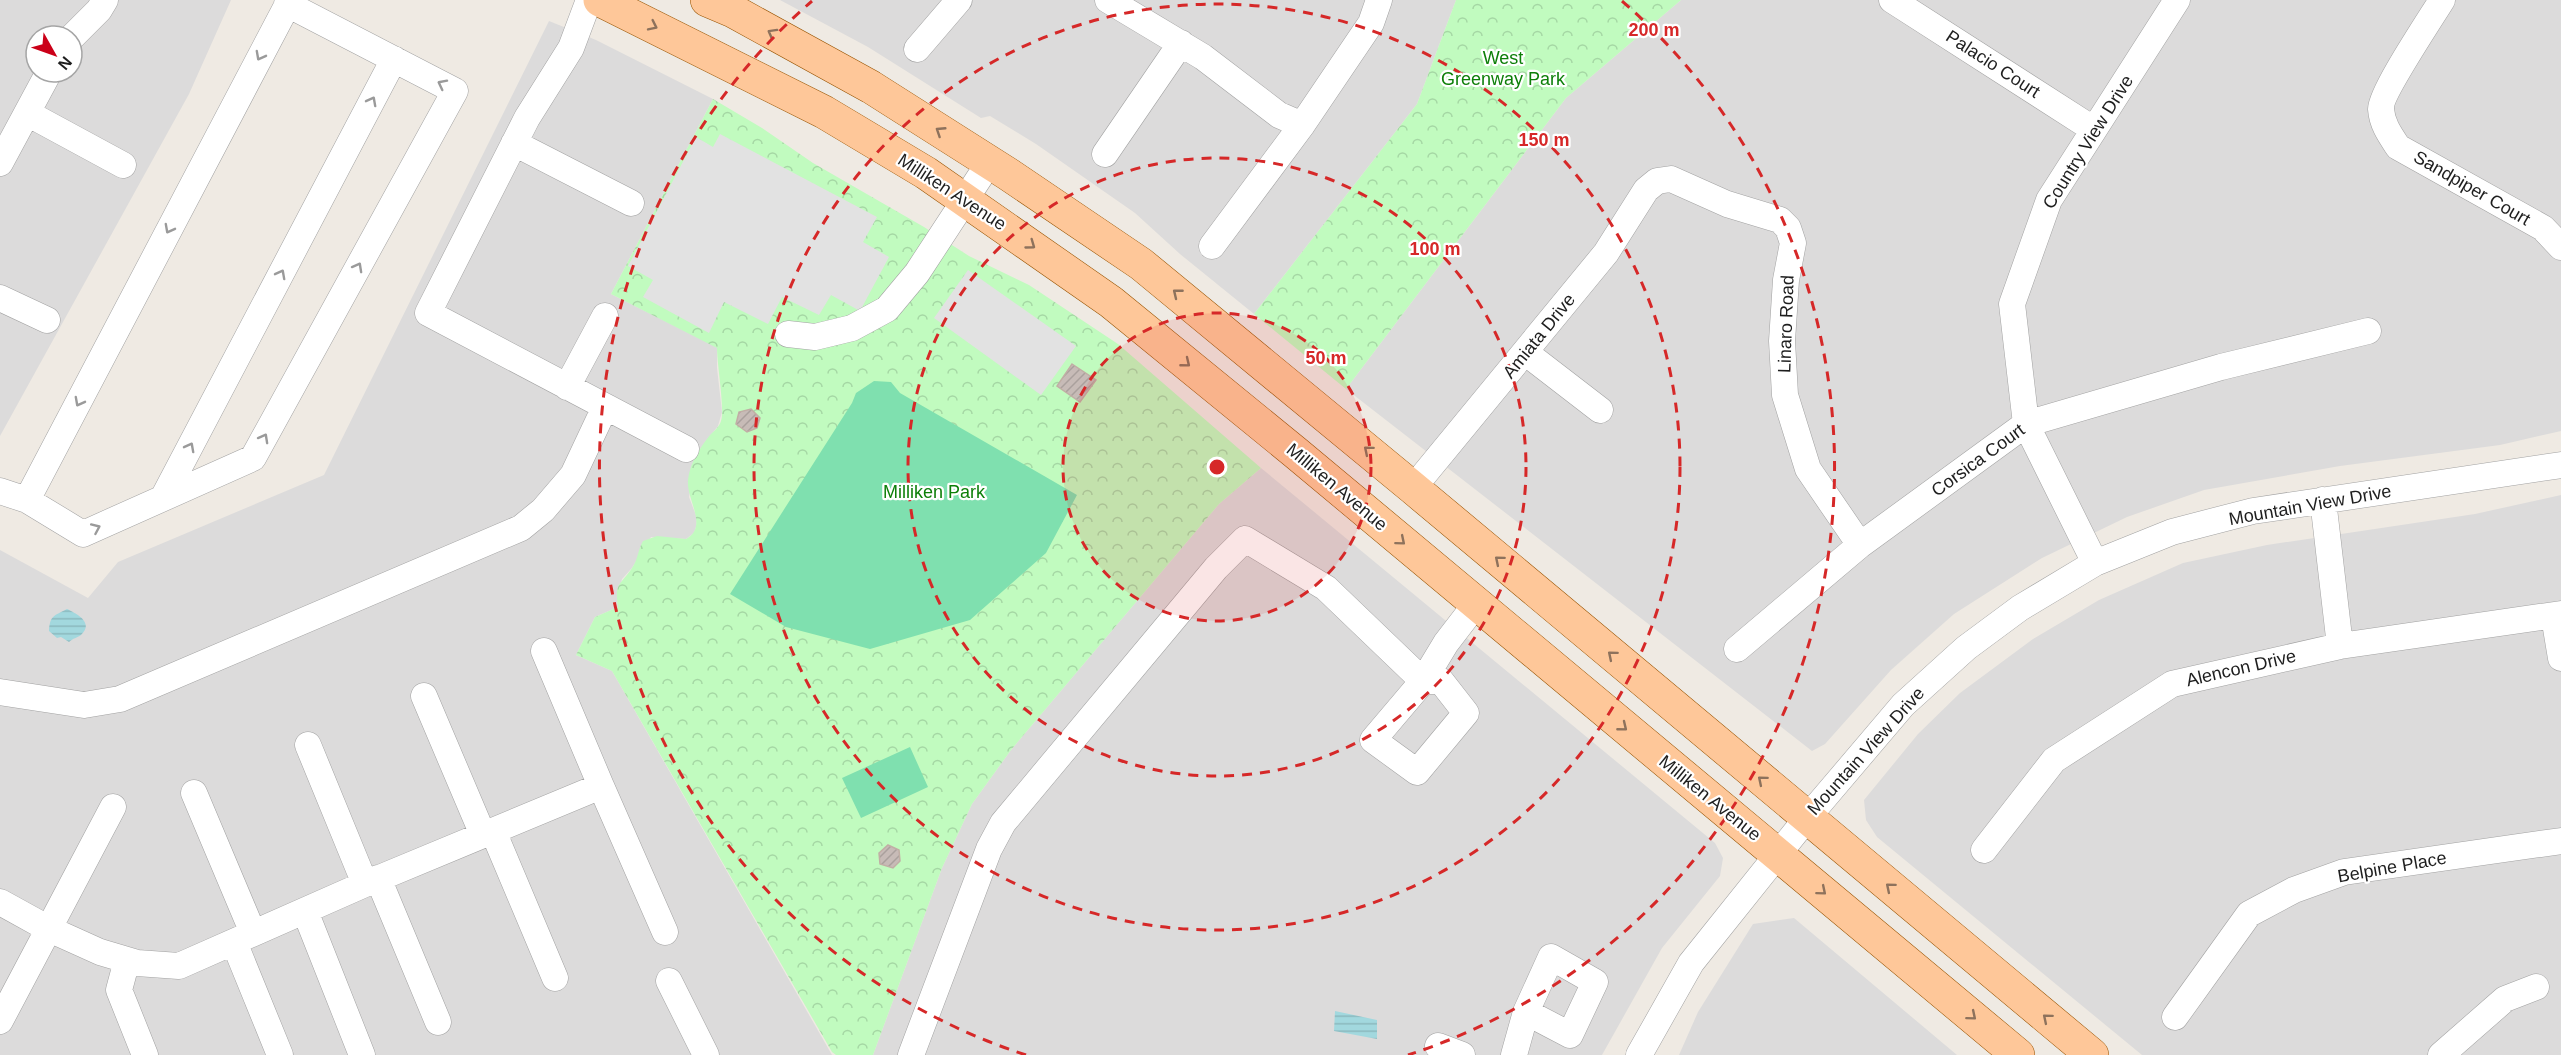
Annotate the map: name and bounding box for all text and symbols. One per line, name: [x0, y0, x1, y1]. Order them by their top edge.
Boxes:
one-way arrow: [646, 19, 657, 30]
text: 200 m: [1628, 20, 1680, 40]
north arrow: [24, 24, 84, 84]
street label: Palacio Court: [1942, 26, 2044, 102]
one-way arrow: [768, 29, 778, 40]
park label: West Greenway Park: [1441, 48, 1566, 89]
one-way arrow: [256, 50, 267, 61]
text: N: [55, 53, 75, 73]
street label: Country View Drive: [2039, 72, 2137, 212]
one-way arrow: [438, 80, 448, 91]
one-way arrow: [365, 97, 376, 108]
one-way arrow: [936, 127, 946, 139]
text: 150 m: [1518, 130, 1570, 150]
street label: Sandpiper Court: [2410, 147, 2534, 229]
street label: Milliken Avenue: [894, 150, 1010, 234]
one-way arrow: [165, 223, 176, 233]
one-way arrow: [1024, 238, 1035, 249]
text: 100 m: [1409, 239, 1461, 259]
one-way arrow: [351, 263, 362, 273]
one-way arrow: [274, 270, 285, 280]
street label: Linaro Road: [1774, 275, 1798, 373]
one-way arrow: [1173, 289, 1184, 300]
street label: Amiata Drive: [1499, 290, 1579, 382]
text: 50 m: [1305, 348, 1347, 368]
one-way arrow: [1179, 356, 1190, 367]
one-way arrow: [74, 395, 86, 406]
street label: Corsica Court: [1928, 420, 2028, 500]
one-way arrow: [257, 434, 268, 444]
street label: Milliken Avenue: [1283, 439, 1391, 535]
one-way arrow: [183, 442, 194, 453]
one-way arrow: [1364, 447, 1375, 458]
centre of rings: [1207, 457, 1227, 477]
street label: Mountain View Drive: [2227, 481, 2393, 529]
park label: Milliken Park: [883, 482, 986, 502]
one-way arrow: [89, 523, 100, 535]
one-way arrow: [1394, 534, 1405, 545]
one-way arrow: [1495, 557, 1506, 568]
street label: Alencon Drive: [2184, 646, 2298, 690]
one-way arrow: [1608, 652, 1619, 663]
street label: Mountain View Drive: [1803, 683, 1929, 819]
one-way arrow: [1616, 719, 1627, 730]
street label: Milliken Avenue: [1655, 751, 1765, 845]
one-way arrow: [1758, 777, 1769, 788]
street label: Belpine Place: [2336, 848, 2448, 886]
one-way arrow: [1886, 883, 1897, 894]
one-way arrow: [1815, 884, 1826, 895]
one-way arrow: [1965, 1009, 1976, 1020]
one-way arrow: [2043, 1014, 2054, 1025]

